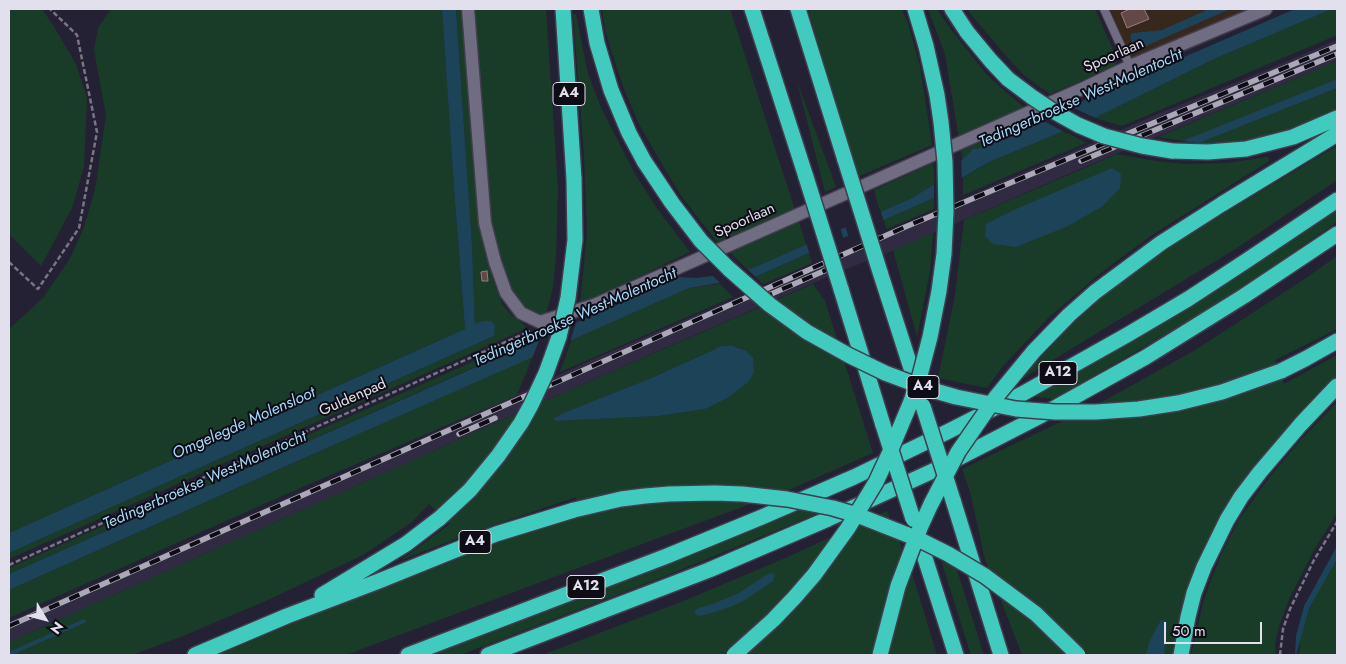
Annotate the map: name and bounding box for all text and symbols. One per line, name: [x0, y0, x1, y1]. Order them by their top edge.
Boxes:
street label: Spoorlaan: [1081, 35, 1147, 77]
water label: Tedingerbroekse West-Molentocht: [976, 45, 1186, 153]
road number: A4: [553, 82, 585, 106]
street label: Spoorlaan: [712, 200, 778, 242]
water label: Tedingerbroekse West-Molentocht: [470, 264, 680, 372]
road number: A12: [1039, 362, 1077, 384]
street label: Guldenpad: [317, 375, 389, 421]
road number: A4: [907, 376, 939, 398]
water label: Omgelegde Molensloot: [169, 384, 319, 464]
water label: Tedingerbroekse West-Molentocht: [100, 427, 310, 535]
road number: A4: [459, 530, 491, 554]
road number: A12: [567, 576, 605, 598]
north arrow: [20, 594, 70, 644]
scale bar: [1166, 612, 1264, 644]
text: N: [46, 618, 68, 638]
text: 50 m: [1172, 620, 1206, 642]

